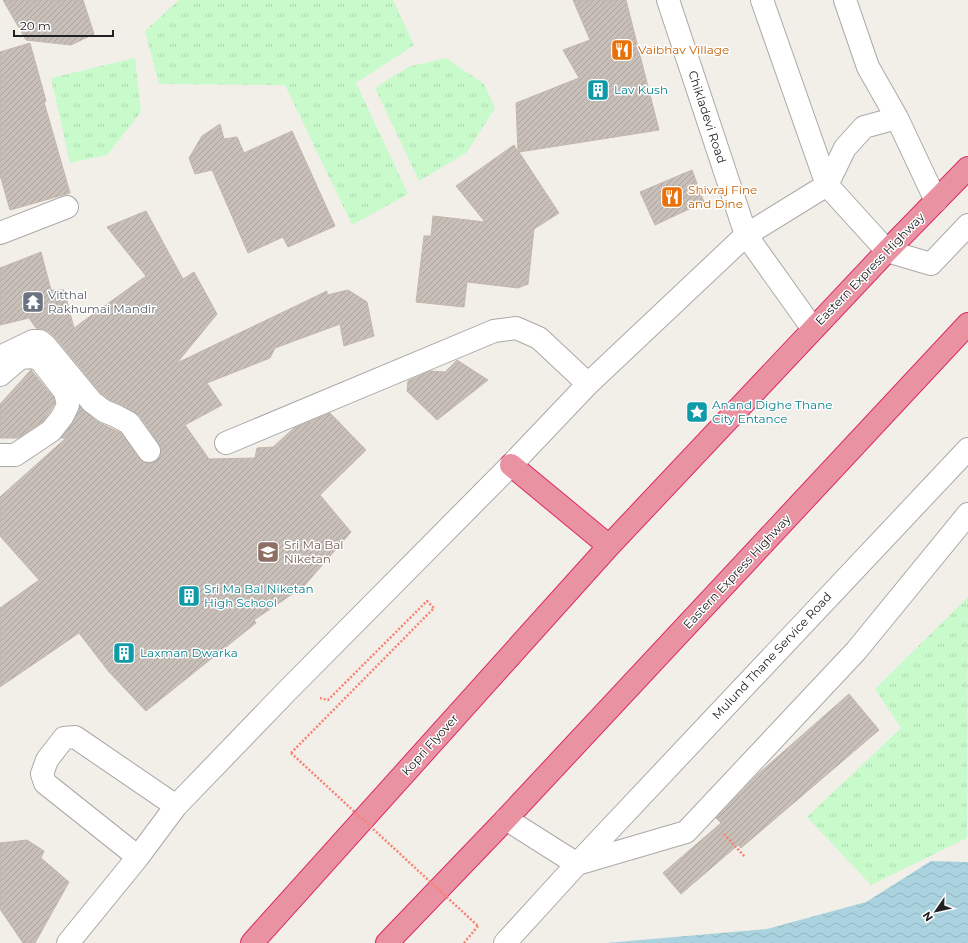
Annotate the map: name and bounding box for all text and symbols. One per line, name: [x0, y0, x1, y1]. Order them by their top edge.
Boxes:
scale bar: [14, 12, 113, 38]
text: 20 m: [20, 18, 51, 33]
restaurant icon: Vaibhav Village: [609, 37, 635, 63]
place label: Vaibhav Village: [638, 42, 729, 57]
street label: Chikladevi Road: [685, 68, 730, 165]
building icon: Lav Kush: [585, 77, 611, 103]
place label: Lav Kush: [614, 82, 668, 97]
place label: Shivraj Fine and Dine: [688, 182, 757, 211]
restaurant icon: Shivraj Fine and Dine: [659, 184, 685, 210]
street label: Eastern Express Highway: [812, 209, 928, 328]
place label: Vitthal Rakhumai Mandir: [48, 287, 156, 316]
temple icon: Vitthal Rakhumai Mandir: [20, 289, 46, 315]
place label: Anand Dighe Thane City Entance: [712, 397, 833, 426]
place icon: Anand Dighe Thane City Entance: [684, 399, 710, 425]
street label: Eastern Express Highway: [680, 511, 794, 632]
place label: Sri Ma Bal Niketan: [284, 537, 344, 566]
school or university icon: Sri Ma Bal Niketan: [255, 539, 281, 565]
place label: Sri Ma Bal Niketan High School: [204, 581, 314, 610]
building icon: Sri Ma Bal Niketan High School: [176, 583, 202, 609]
street label: Mulund Thane Service Road: [709, 589, 835, 722]
building icon: Laxman Dwarka: [111, 640, 137, 666]
place label: Laxman Dwarka: [140, 645, 238, 660]
street label: Kopri Flyover: [398, 711, 461, 779]
north arrow: [916, 891, 956, 931]
text: N: [919, 909, 936, 924]

